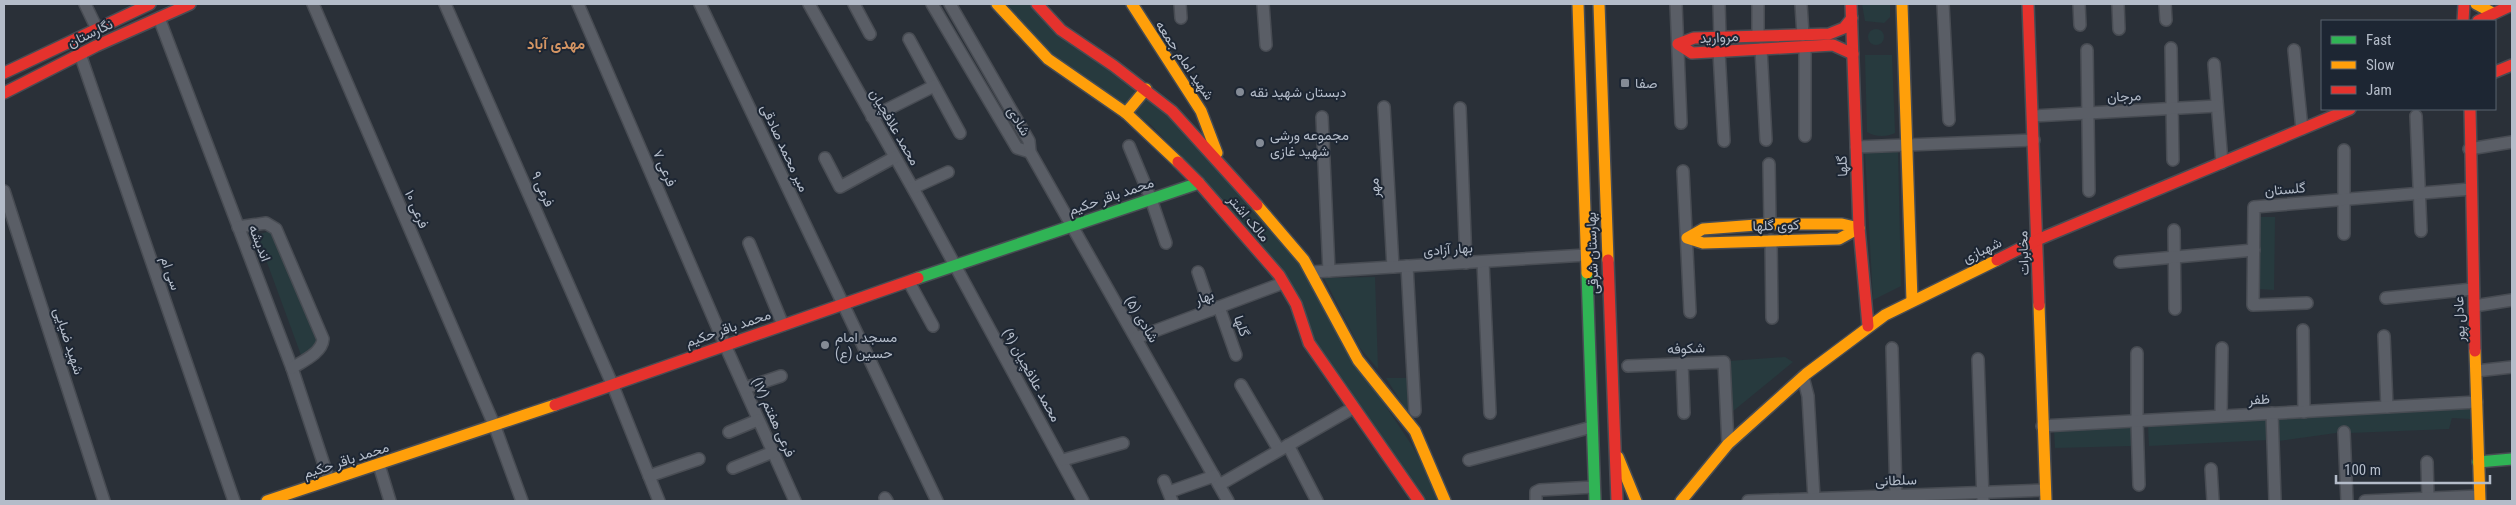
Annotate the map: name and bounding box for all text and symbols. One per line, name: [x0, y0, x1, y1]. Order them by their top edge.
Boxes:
street label: نگارستان: [65, 16, 116, 51]
street label: شهید امام جمعه: [1152, 17, 1217, 103]
legend: [2321, 20, 2496, 110]
street label: مروارید: [1699, 28, 1739, 47]
text: Fast: [2366, 31, 2391, 49]
district label: مهدی آباد: [527, 35, 585, 53]
text: Slow: [2366, 56, 2395, 74]
place label: صفا: [1635, 75, 1658, 91]
marker: صفا: [1619, 77, 1631, 89]
text: Jam: [2366, 81, 2392, 99]
place label: دبستان شهید نقه: [1250, 84, 1347, 101]
street label: محمد علافچیان: [865, 86, 923, 169]
marker: دبستان شهید نقه: [1234, 86, 1246, 98]
street label: مرجان: [2106, 87, 2142, 106]
street label: میر محمد صادقی: [757, 102, 812, 195]
street label: شادی: [1003, 103, 1034, 139]
place label: مجموعه ورشی شهید غازی: [1270, 127, 1349, 160]
marker: مجموعه ورشی شهید غازی: [1254, 137, 1266, 149]
street label: فرعی ۷: [649, 147, 680, 189]
street label: گلها: [1834, 155, 1851, 177]
street label: فرعی ۹: [527, 169, 558, 210]
street label: محمد باقر حکیم: [1066, 174, 1156, 219]
street label: مهر: [1365, 178, 1384, 199]
street label: گلستان: [2264, 179, 2306, 200]
street label: فرعی ۱۰: [401, 187, 432, 231]
street label: مالک اشتر: [1223, 191, 1273, 245]
street label: بهارستان شرقی: [1583, 212, 1602, 294]
street label: کوی گلها: [1752, 216, 1800, 235]
street label: اندیشه: [246, 222, 274, 264]
street label: مخابرات: [2014, 230, 2033, 276]
street label: شهبازی: [1960, 234, 2004, 267]
street label: بهار آزادی: [1423, 239, 1473, 260]
street label: سی ام: [157, 254, 184, 292]
street label: بهار: [1191, 286, 1216, 309]
street label: شادی (۵): [1121, 293, 1162, 346]
street label: عادل پور: [2450, 296, 2470, 343]
street label: شهید ضیایی: [50, 305, 87, 377]
street label: محمد باقر حکیم: [683, 306, 773, 351]
street label: گلها: [1230, 313, 1253, 339]
street label: محمد علافچیان (۹): [998, 325, 1064, 426]
place label: مسجد امام حسین (ع): [835, 329, 897, 364]
marker: مسجد امام حسین (ع): [819, 339, 831, 351]
street label: شکوفه: [1667, 339, 1705, 358]
street label: فرعی هفتم (۱۷): [748, 375, 799, 460]
street label: ظفر: [2247, 390, 2270, 409]
street label: محمد باقر حکیم: [301, 439, 391, 482]
scale bar: [2336, 452, 2490, 484]
text: 100 m: [2344, 461, 2381, 479]
street label: سلطانی: [1875, 471, 1917, 490]

